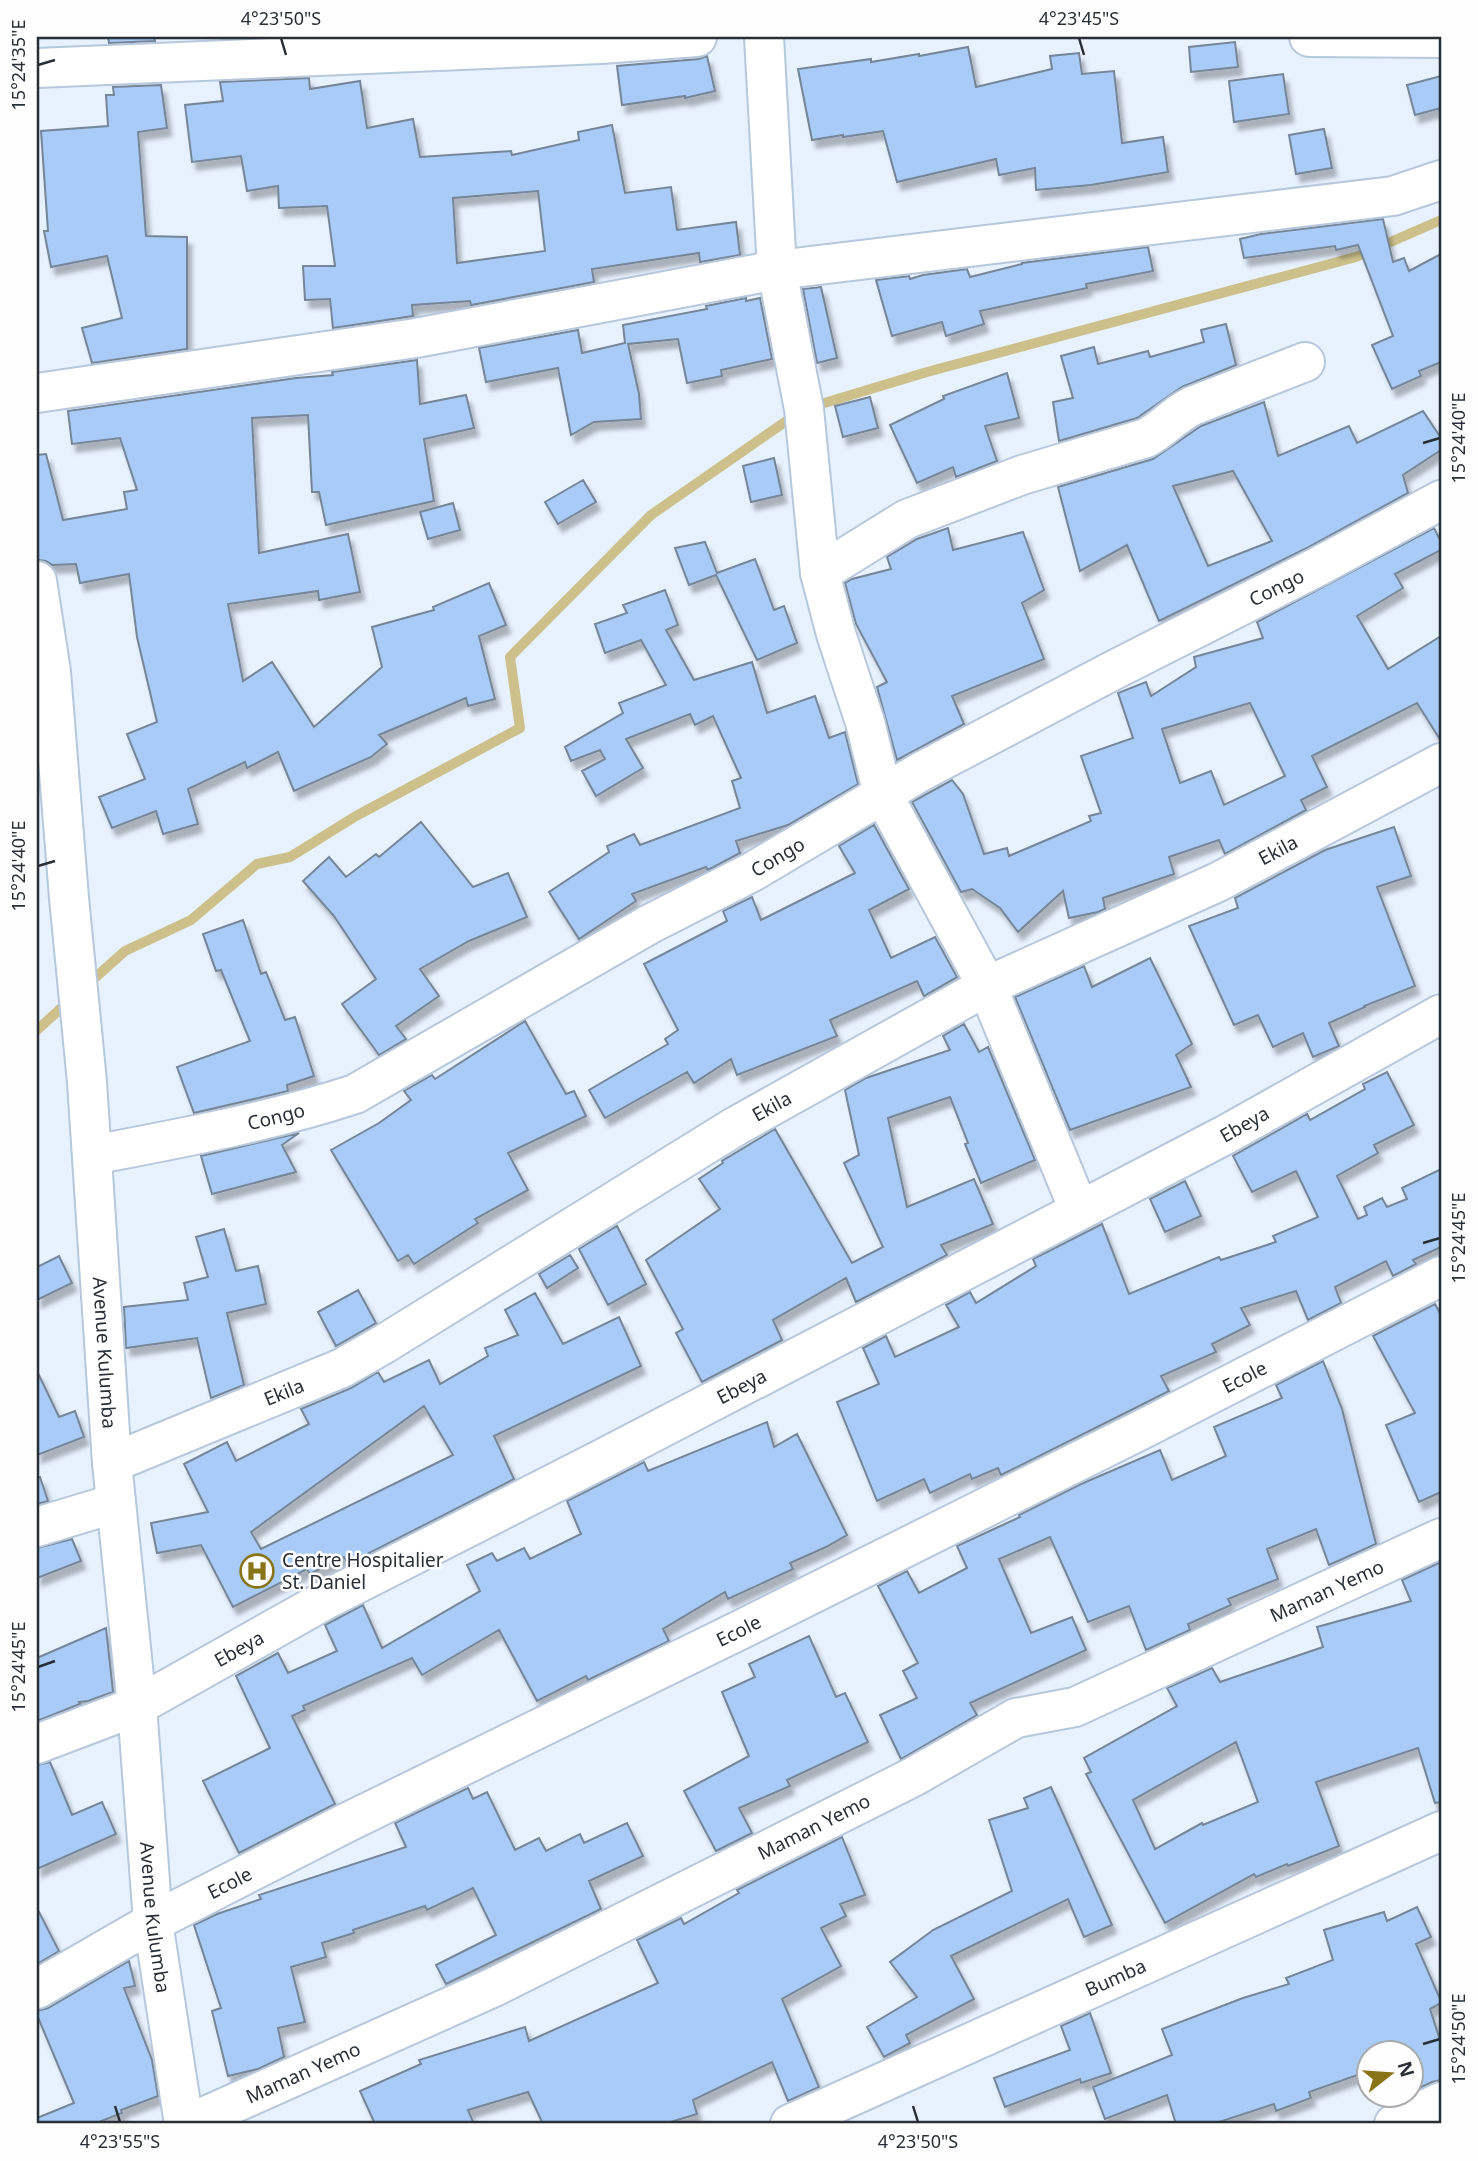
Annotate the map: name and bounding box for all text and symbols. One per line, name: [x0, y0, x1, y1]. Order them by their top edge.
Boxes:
text: 4°23'50"S: [241, 6, 321, 30]
text: 4°23'45"S: [1039, 6, 1119, 30]
text: 15°24'35"E: [6, 20, 30, 110]
text: 15°24'40"E: [1446, 393, 1470, 483]
street label: Congo: [1244, 563, 1308, 612]
text: 15°24'40"E: [6, 821, 30, 911]
street label: Ekila: [1254, 829, 1302, 871]
street label: Congo: [746, 831, 809, 883]
street label: Ekila: [747, 1085, 796, 1128]
street label: Congo: [245, 1097, 308, 1136]
street label: Ebeya: [1215, 1100, 1274, 1148]
text: 15°24'45"E: [1446, 1193, 1470, 1283]
street label: Avenue Kulumba: [87, 1276, 123, 1429]
street label: Ecole: [1218, 1355, 1271, 1399]
street label: Ebeya: [712, 1363, 771, 1410]
street label: Ekila: [260, 1372, 308, 1412]
place label: Centre Hospitalier St. Daniel: [282, 1547, 444, 1595]
hospital icon: Centre Hospitalier St. Daniel: [238, 1552, 276, 1590]
street label: Maman Yemo: [1266, 1553, 1388, 1628]
street label: Ecole: [712, 1609, 765, 1653]
text: 15°24'45"E: [6, 1622, 30, 1712]
street label: Ebeya: [210, 1624, 268, 1673]
street label: Maman Yemo: [753, 1788, 875, 1866]
street label: Avenue Kulumba: [134, 1841, 177, 1995]
street label: Ecole: [203, 1860, 256, 1905]
street label: Bumba: [1081, 1952, 1150, 2003]
text: 15°24'50"E: [1446, 1994, 1470, 2084]
street label: Maman Yemo: [242, 2036, 364, 2109]
north arrow: [1356, 2038, 1426, 2108]
text: N: [1392, 2058, 1421, 2080]
text: 4°23'55"S: [80, 2129, 160, 2153]
text: 4°23'50"S: [878, 2129, 958, 2153]

